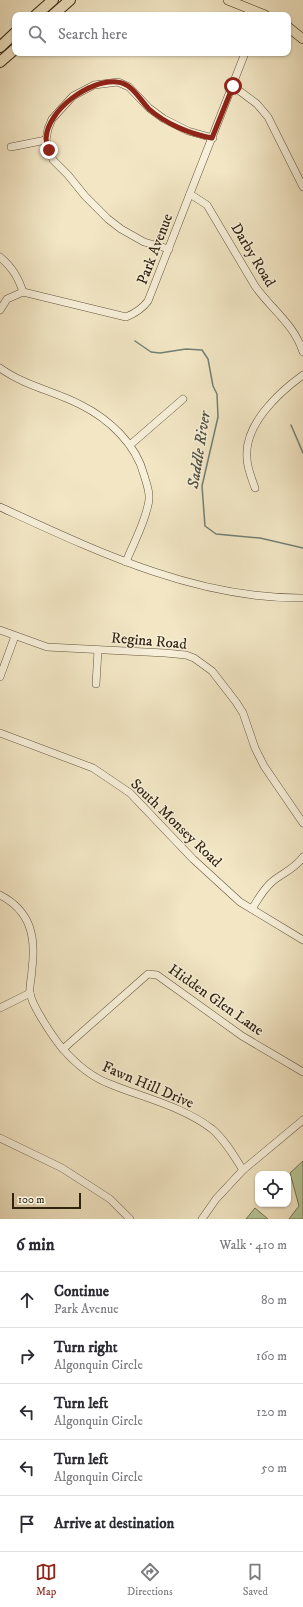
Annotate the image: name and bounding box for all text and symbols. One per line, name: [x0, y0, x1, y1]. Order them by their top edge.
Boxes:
search box: [12, 12, 291, 56]
icon: search: [26, 23, 48, 45]
text: Search here: [58, 25, 127, 44]
route start: [224, 77, 242, 95]
route end: [40, 141, 58, 159]
street label: Park Avenue: [133, 211, 177, 287]
street label: Darby Road: [226, 219, 280, 291]
water label: Saddle River: [183, 409, 215, 491]
street label: Regina Road: [110, 628, 188, 654]
street label: South Monsey Road: [126, 775, 226, 872]
street label: Hidden Glen Lane: [165, 960, 267, 1040]
street label: Fawn Hill Drive: [99, 1057, 197, 1113]
map controls: [255, 1171, 291, 1207]
button: locate: [255, 1171, 291, 1207]
scale bar: [12, 1191, 81, 1210]
text: 100 m: [18, 1193, 44, 1207]
text: 6 min: [16, 1234, 55, 1256]
text: Walk · 410 m: [220, 1237, 287, 1253]
text: Continue: [54, 1282, 109, 1301]
icon: ahead: [16, 1289, 38, 1311]
text: 80 m: [261, 1292, 287, 1308]
text: Park Avenue: [54, 1301, 119, 1317]
text: Turn right: [54, 1338, 117, 1357]
icon: right: [16, 1345, 38, 1367]
text: 160 m: [256, 1348, 287, 1364]
text: Algonquin Circle: [54, 1357, 143, 1373]
text: Turn left: [54, 1394, 108, 1413]
icon: left: [16, 1401, 38, 1423]
text: 120 m: [256, 1404, 287, 1420]
text: Algonquin Circle: [54, 1413, 143, 1429]
text: Turn left: [54, 1450, 108, 1469]
icon: left: [16, 1457, 38, 1479]
text: 50 m: [261, 1460, 287, 1476]
text: Algonquin Circle: [54, 1469, 143, 1485]
icon: arrive: [16, 1513, 38, 1535]
text: Arrive at destination: [54, 1514, 174, 1533]
tab: Map: [35, 1561, 57, 1599]
tab: Directions: [127, 1561, 173, 1599]
tab: Saved: [243, 1561, 268, 1599]

